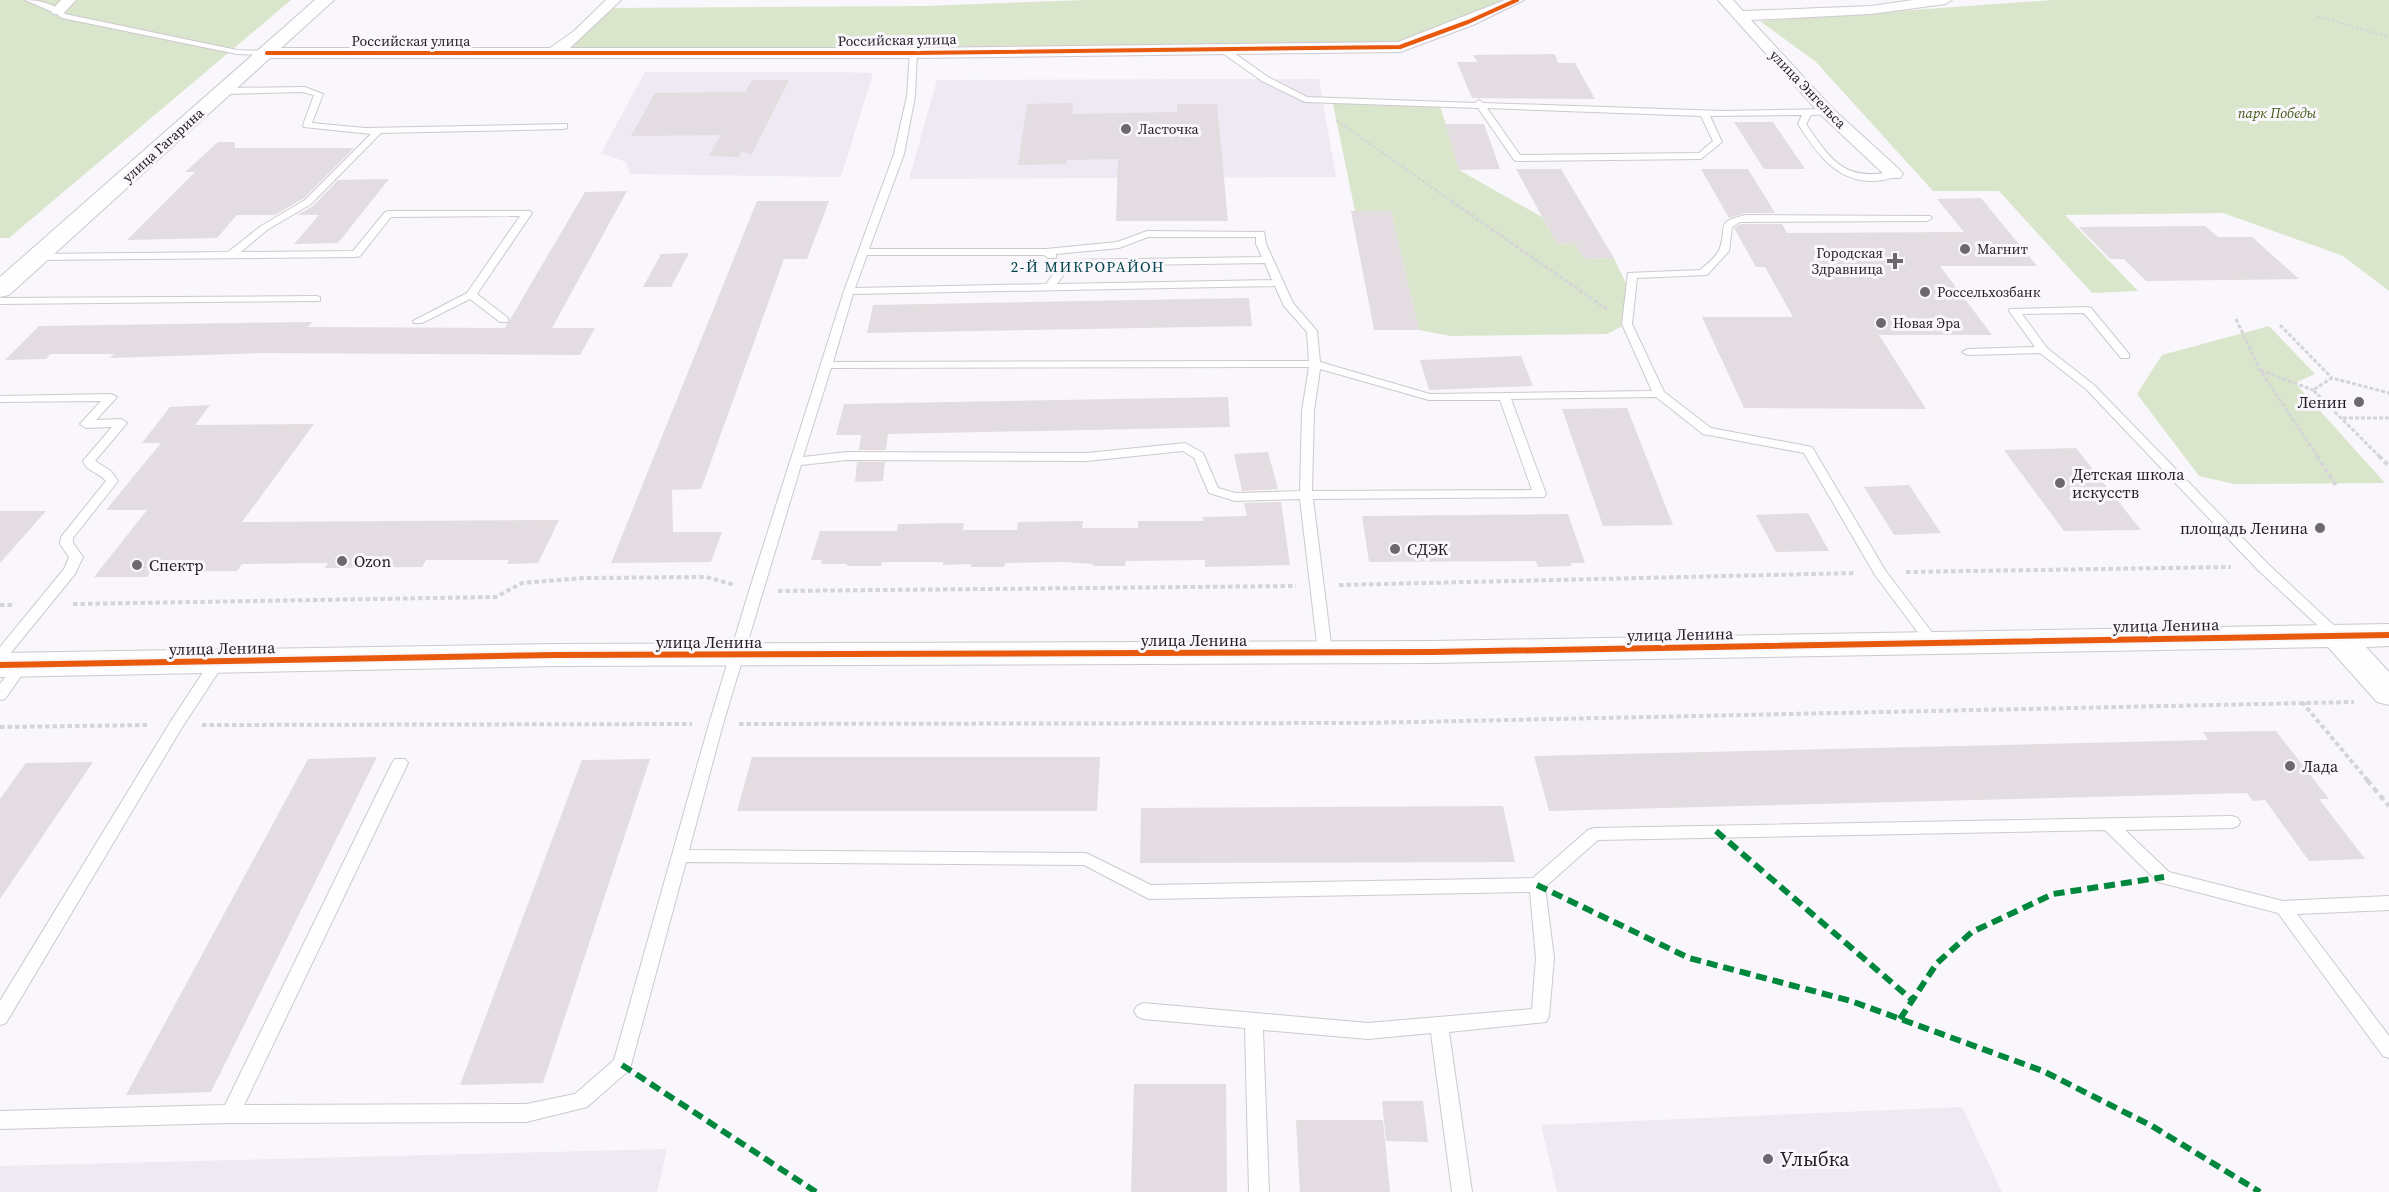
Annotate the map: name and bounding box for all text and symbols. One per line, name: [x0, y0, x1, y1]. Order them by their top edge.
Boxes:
street label: Российская улица: [837, 29, 957, 51]
street label: Российская улица: [352, 31, 471, 51]
street label: улица Энгельса: [1765, 45, 1851, 133]
street label: улица Гагарина: [118, 102, 209, 187]
park label: парк Победы: [2238, 103, 2316, 123]
place label: Ласточка: [1138, 119, 1200, 139]
marker: Ласточка: [1119, 122, 1133, 136]
place label: Магнит: [1977, 239, 2028, 259]
marker: Магнит: [1958, 242, 1972, 256]
place label: Городская Здравница: [1812, 243, 1884, 279]
marker: Городская Здравница: [1888, 254, 1902, 268]
district label: 2-Й МИКРОРАЙОН: [1011, 256, 1165, 277]
place label: Россельхозбанк: [1937, 282, 2041, 302]
marker: Россельхозбанк: [1918, 285, 1932, 299]
place label: Новая Эра: [1893, 313, 1961, 333]
marker: Новая Эра: [1874, 316, 1888, 330]
place label: Ленин: [2297, 391, 2347, 413]
marker: Ленин: [2352, 395, 2366, 409]
place label: Детская школа искусств: [2072, 463, 2185, 503]
marker: Детская школа искусств: [2053, 476, 2067, 490]
place label: площадь Ленина: [2180, 517, 2309, 539]
marker: площадь Ленина: [2313, 521, 2327, 535]
place label: СДЭК: [1407, 538, 1449, 560]
marker: СДЭК: [1388, 542, 1402, 556]
place label: Ozon: [354, 550, 391, 572]
place label: Спектр: [149, 554, 204, 576]
marker: Ozon: [335, 554, 349, 568]
marker: Спектр: [130, 558, 144, 572]
street label: улица Ленина: [2113, 613, 2220, 637]
street label: улица Ленина: [1627, 622, 1734, 646]
street label: улица Ленина: [1141, 629, 1248, 651]
street label: улица Ленина: [656, 631, 763, 653]
street label: улица Ленина: [169, 636, 276, 660]
place label: Лада: [2302, 755, 2339, 777]
marker: Лада: [2283, 759, 2297, 773]
place label: Улыбка: [1780, 1145, 1850, 1173]
marker: Улыбка: [1761, 1152, 1775, 1166]

